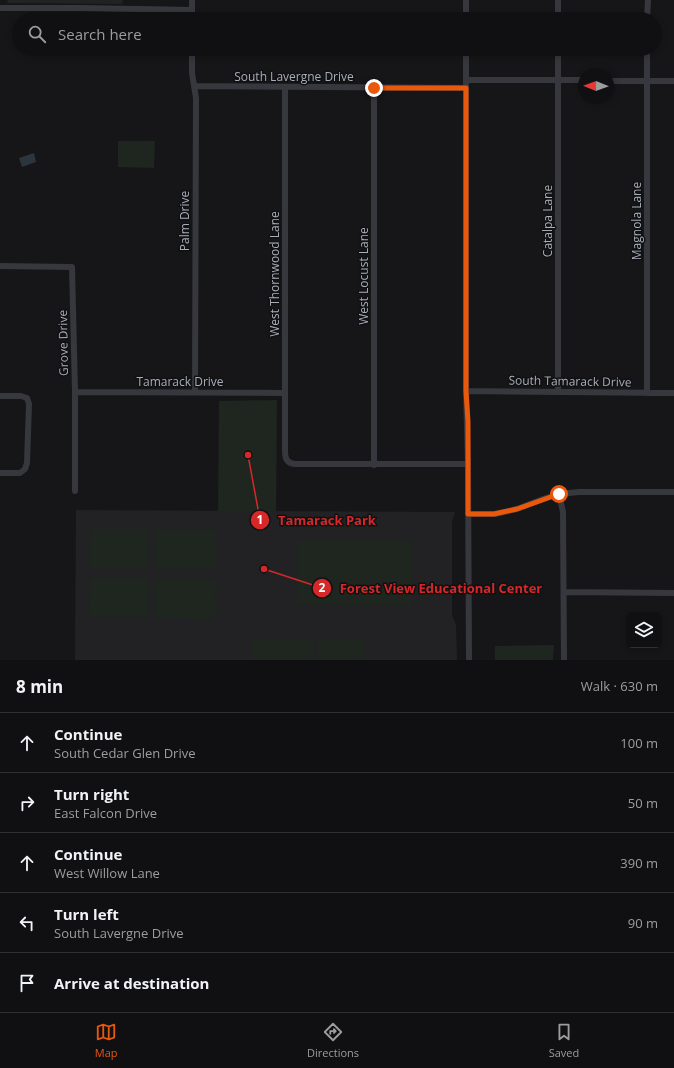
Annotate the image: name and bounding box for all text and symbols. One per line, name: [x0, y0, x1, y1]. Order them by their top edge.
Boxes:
search box: [12, 12, 662, 56]
icon: search: [26, 23, 48, 45]
text: Search here: [58, 24, 142, 44]
street label: South Lavergne Drive: [234, 68, 354, 85]
north arrow: [578, 68, 614, 104]
route end: [365, 79, 383, 97]
street label: Magnola Lane: [628, 182, 645, 260]
street label: Catalpa Lane: [539, 185, 556, 257]
street label: Palm Drive: [176, 190, 193, 251]
street label: West Thornwood Lane: [266, 211, 283, 337]
street label: West Locust Lane: [355, 227, 372, 325]
street label: Grove Drive: [54, 310, 72, 376]
street label: South Tamarack Drive: [508, 371, 632, 391]
street label: Tamarack Drive: [136, 373, 224, 390]
route start: [550, 485, 568, 503]
callout: Tamarack Park: [250, 508, 384, 533]
text: 1: [257, 511, 263, 528]
text: Tamarack Park: [278, 511, 377, 529]
callout: Forest View Educational Center: [312, 576, 551, 601]
text: 2: [319, 579, 326, 596]
text: Forest View Educational Center: [340, 579, 542, 597]
map controls: [626, 612, 662, 648]
button: layers: [626, 612, 662, 648]
text: 8 min: [16, 675, 63, 698]
text: Walk · 630 m: [581, 677, 658, 695]
text: Continue: [54, 724, 122, 744]
icon: ahead: [16, 732, 38, 754]
text: 100 m: [620, 734, 658, 752]
text: South Cedar Glen Drive: [54, 744, 195, 762]
text: Turn right: [54, 784, 129, 804]
icon: right: [16, 792, 38, 814]
text: 50 m: [628, 794, 658, 812]
text: East Falcon Drive: [54, 804, 157, 822]
text: Continue: [54, 844, 122, 864]
icon: ahead: [16, 852, 38, 874]
text: 390 m: [620, 854, 658, 872]
text: West Willow Lane: [54, 864, 160, 882]
text: Turn left: [54, 904, 119, 924]
icon: left: [16, 912, 38, 934]
text: 90 m: [628, 914, 658, 932]
text: South Lavergne Drive: [54, 924, 184, 942]
icon: arrive: [16, 972, 38, 994]
text: Arrive at destination: [54, 973, 209, 993]
tab: Map: [95, 1021, 118, 1060]
tab: Directions: [307, 1021, 359, 1060]
tab: Saved: [549, 1021, 579, 1060]

